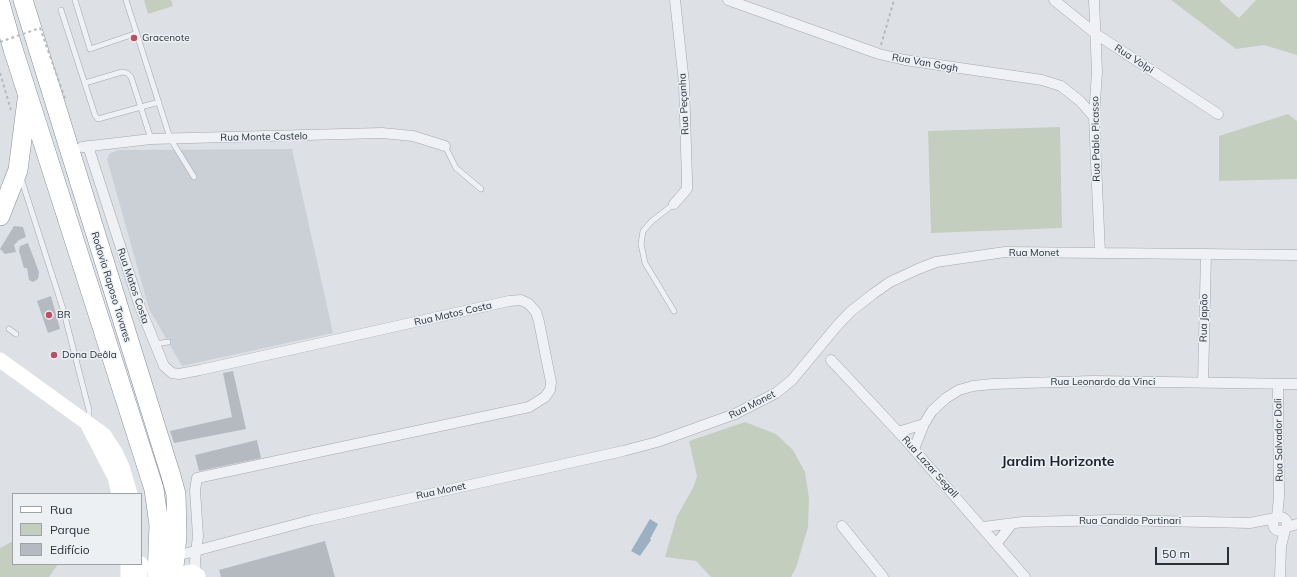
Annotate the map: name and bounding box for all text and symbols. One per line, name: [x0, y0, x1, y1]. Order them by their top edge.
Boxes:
place label: Gracenote: [142, 32, 190, 44]
marker: Gracenote: [129, 33, 139, 43]
street label: Rua Volpi: [1112, 42, 1156, 76]
street label: Rua Van Gogh: [891, 51, 959, 75]
street label: Rua Peçanha: [676, 73, 692, 135]
street label: Rua Pablo Picasso: [1089, 96, 1103, 182]
street label: Rua Monte Castelo: [220, 130, 308, 144]
street label: Rodovia Raposo Tavares: [88, 230, 134, 344]
street label: Rua Matos Costa: [114, 247, 152, 325]
street label: Rua Monet: [1009, 247, 1059, 259]
street label: Rua Japão: [1198, 294, 1210, 342]
street label: Rua Matos Costa: [413, 299, 493, 329]
place label: BR: [57, 309, 71, 321]
marker: BR: [44, 310, 54, 320]
place label: Dona Deôla: [62, 349, 117, 361]
marker: Dona Deôla: [49, 350, 59, 360]
street label: Rua Leonardo da Vinci: [1051, 376, 1155, 388]
street label: Rua Monet: [727, 388, 777, 422]
street label: Rua Salvador Dali: [1272, 398, 1286, 482]
street label: Rua Lazar Segall: [899, 434, 961, 500]
district label: Jardim Horizonte: [1001, 454, 1115, 470]
street label: Rua Monet: [415, 480, 467, 502]
legend: [12, 493, 142, 565]
text: Rua: [50, 502, 72, 517]
street label: Rua Candido Portinari: [1079, 515, 1181, 527]
text: Parque: [50, 522, 90, 537]
scale bar: [1157, 539, 1231, 565]
text: Edifício: [50, 542, 90, 557]
text: 50 m: [1162, 546, 1190, 561]

